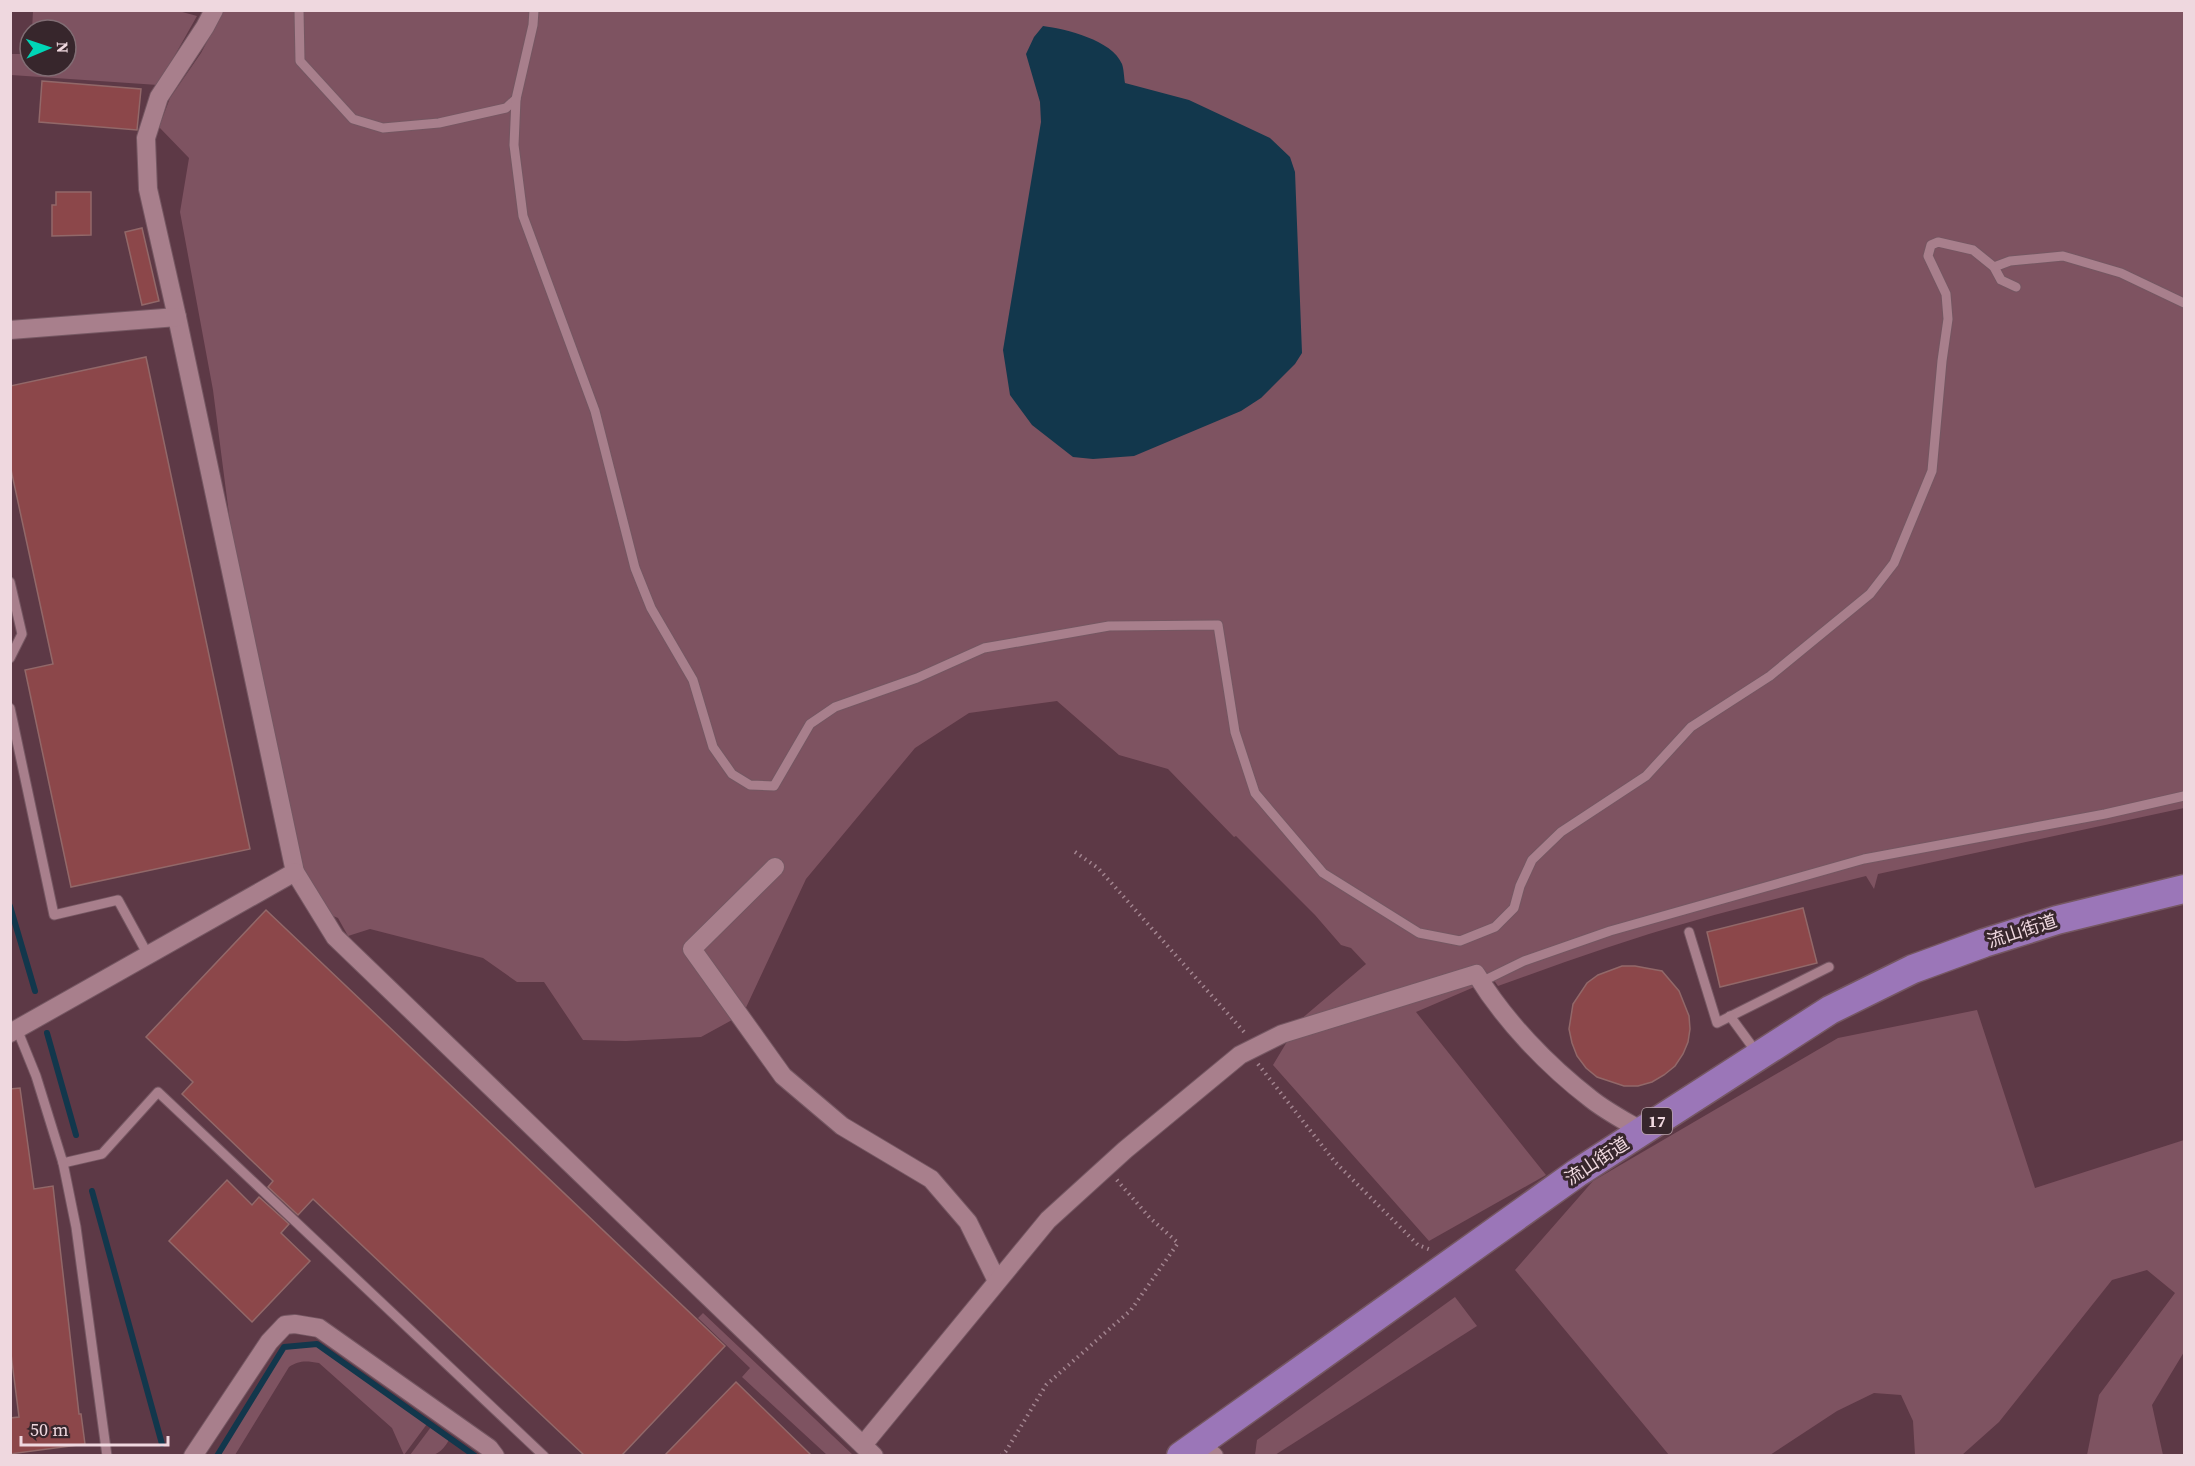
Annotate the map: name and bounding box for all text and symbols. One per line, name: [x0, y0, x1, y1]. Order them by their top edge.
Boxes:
north arrow: [18, 18, 78, 78]
text: N: [52, 41, 74, 54]
street label: 流山街道: [1984, 908, 2060, 954]
road number: 17: [1642, 1108, 1672, 1134]
street label: 流山街道: [1560, 1130, 1634, 1191]
scale bar: [21, 1409, 168, 1447]
text: 50 m: [30, 1417, 68, 1442]

